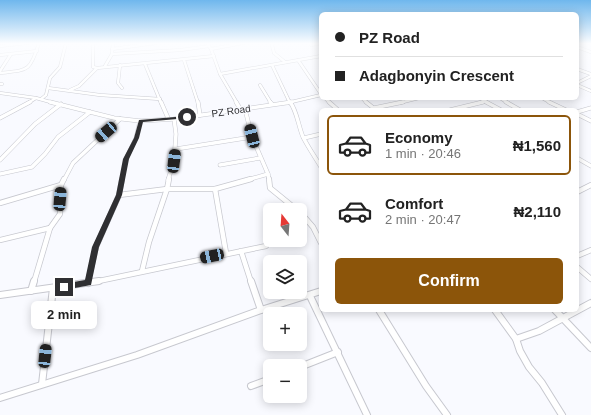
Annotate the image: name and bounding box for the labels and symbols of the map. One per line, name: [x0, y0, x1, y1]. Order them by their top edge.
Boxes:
street label: PZ Road: [211, 103, 251, 119]
route start: [178, 108, 196, 126]
car: [93, 120, 119, 144]
car: [243, 123, 261, 149]
car: [167, 148, 181, 174]
car: [53, 187, 67, 211]
north arrow: [263, 203, 307, 247]
car: [199, 248, 225, 264]
route end: [55, 278, 73, 296]
callout: 2 min: [31, 301, 97, 329]
car: [38, 343, 52, 369]

